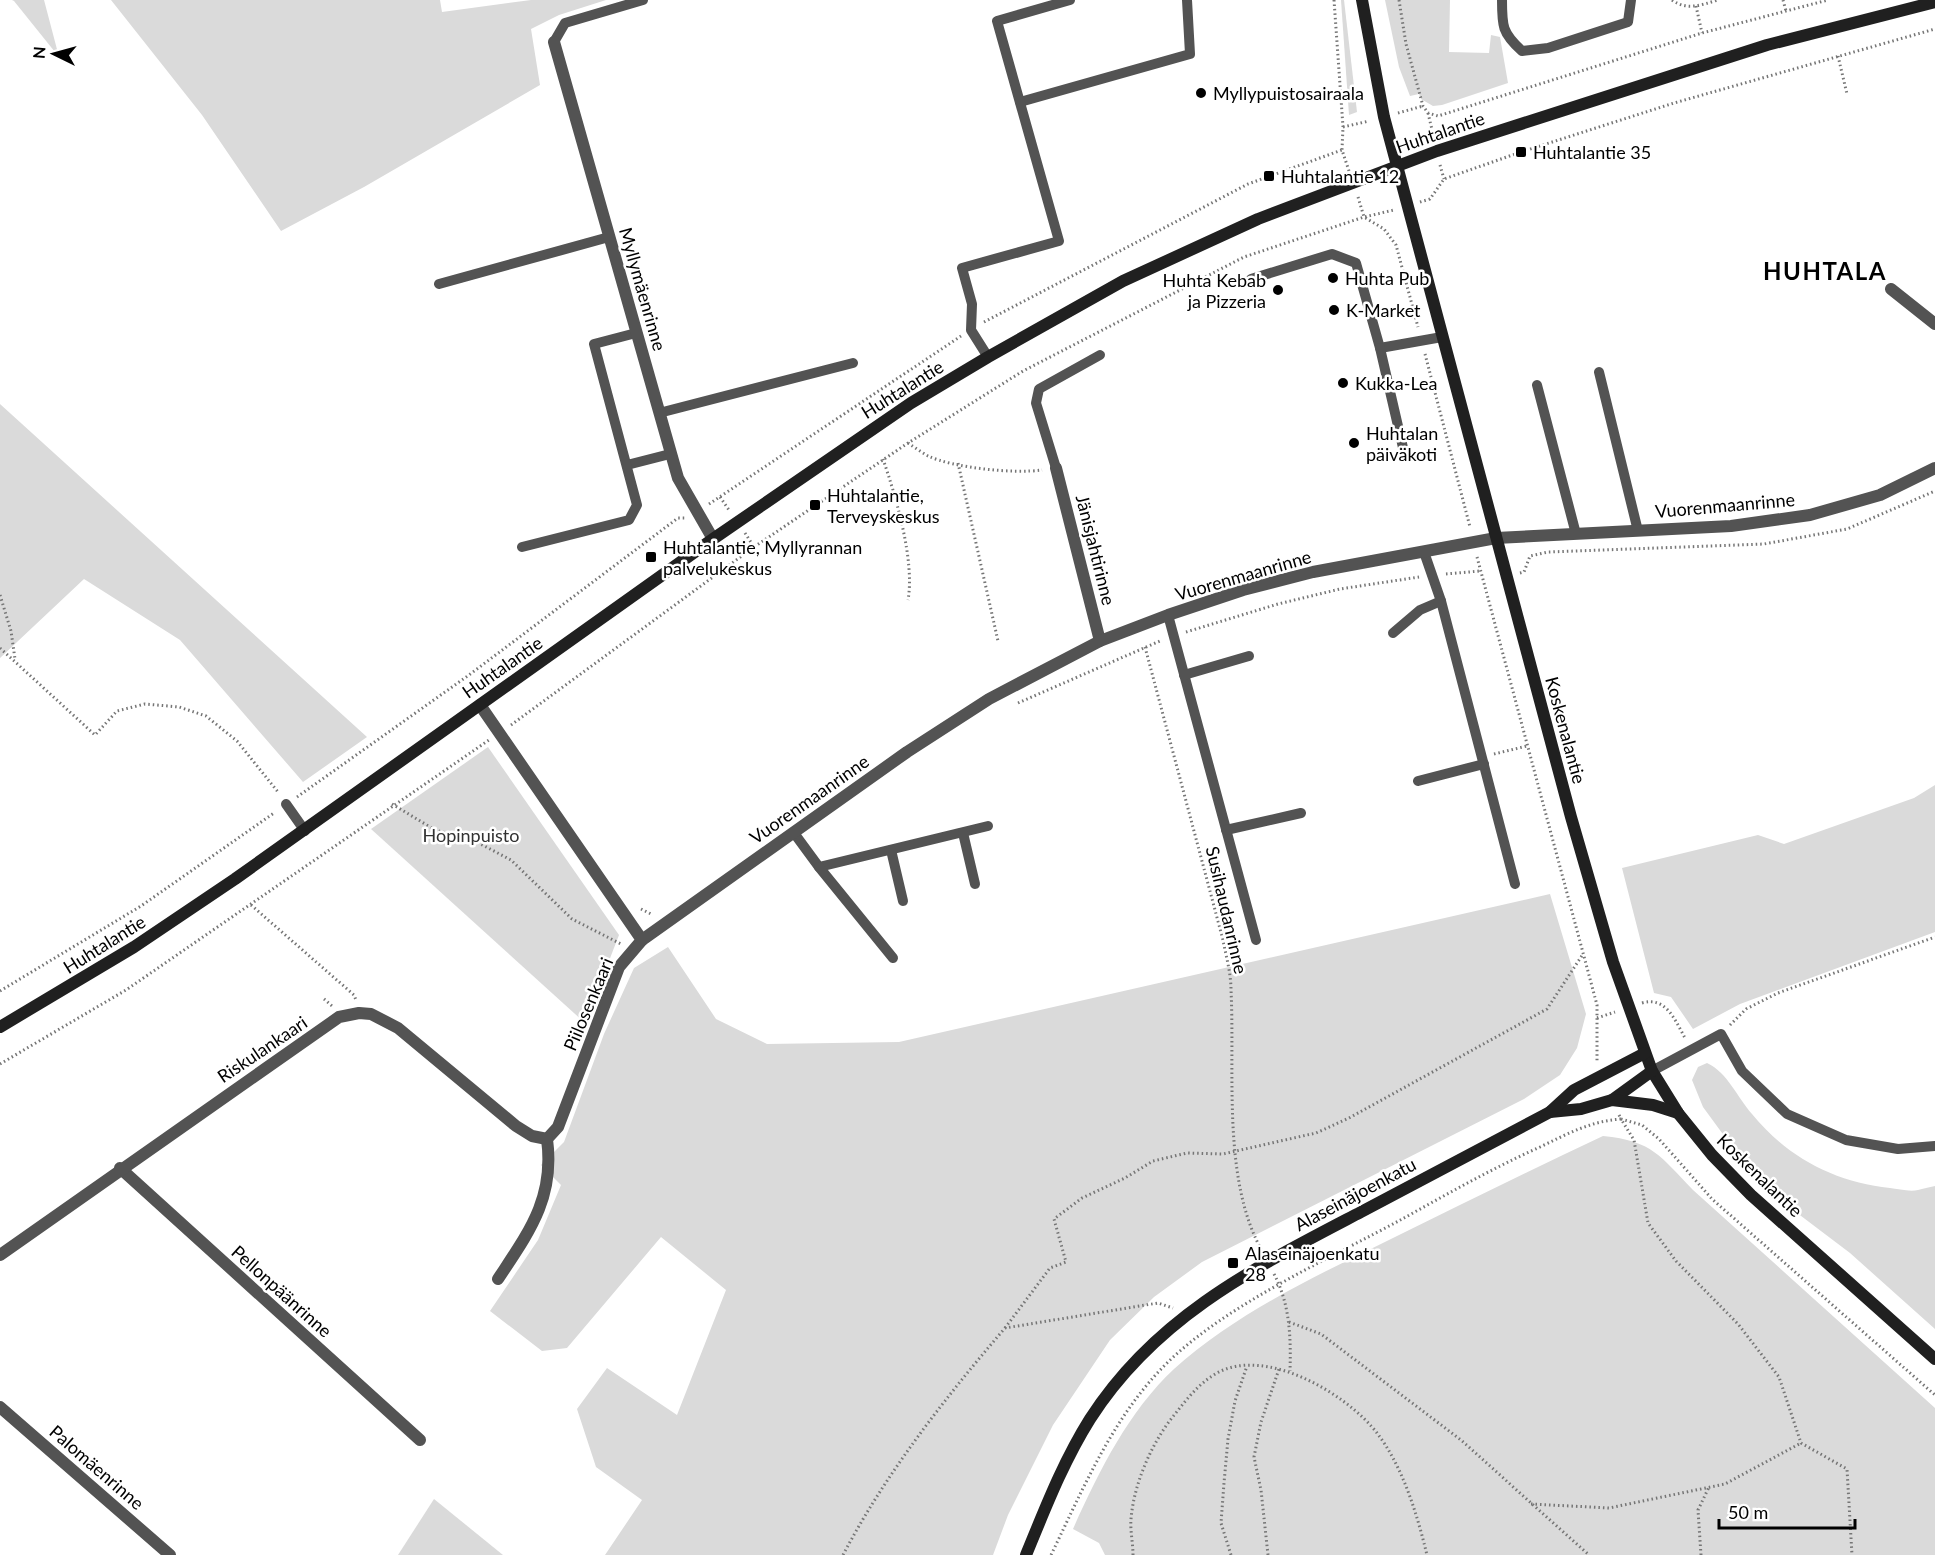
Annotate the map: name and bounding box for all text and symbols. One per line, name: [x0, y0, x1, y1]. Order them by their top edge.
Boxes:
north arrow: [24, 24, 84, 84]
text: N: [29, 46, 49, 60]
place label: Myllypuistosairaala: [1213, 82, 1364, 104]
marker: Myllypuistosairaala: [1194, 86, 1208, 100]
street label: Huhtalantie: [1393, 107, 1487, 157]
place label: Huhtalantie 35: [1533, 141, 1651, 163]
marker: Huhtalantie 35: [1514, 145, 1528, 159]
place label: Huhtalantie 12: [1281, 165, 1399, 187]
marker: Huhtalantie 12: [1262, 169, 1276, 183]
street label: Myllymäenrinne: [615, 225, 671, 353]
district label: HUHTALA: [1763, 256, 1887, 285]
place label: Huhta Pub: [1345, 267, 1429, 289]
place label: Huhta Kebab ja Pizzeria: [1163, 269, 1266, 312]
marker: Huhta Pub: [1326, 271, 1340, 285]
marker: Huhta Kebab ja Pizzeria: [1271, 283, 1285, 297]
place label: K-Market: [1346, 299, 1421, 321]
marker: K-Market: [1327, 303, 1341, 317]
street label: Huhtalantie: [857, 355, 947, 423]
place label: Kukka-Lea: [1355, 372, 1437, 394]
marker: Kukka-Lea: [1336, 376, 1350, 390]
place label: Huhtalan päiväkoti: [1366, 422, 1438, 465]
marker: Huhtalan päiväkoti: [1347, 436, 1361, 450]
place label: Huhtalantie, Terveyskeskus: [827, 484, 940, 527]
street label: Vuorenmaanrinne: [1654, 488, 1796, 522]
street label: Jänisjahtirinne: [1072, 492, 1120, 608]
marker: Huhtalantie, Terveyskeskus: [808, 498, 822, 512]
place label: Huhtalantie, Myllyrannan palvelukeskus: [663, 536, 862, 579]
street label: Vuorenmaanrinne: [1172, 545, 1314, 605]
marker: Huhtalantie, Myllyrannan palvelukeskus: [644, 550, 658, 564]
street label: Huhtalantie: [458, 631, 546, 703]
street label: Koskenalantie: [1541, 674, 1591, 786]
street label: Vuorenmaanrinne: [745, 750, 873, 848]
park label: Hopinpuisto: [423, 824, 519, 846]
street label: Susihaudanrinne: [1202, 844, 1252, 976]
street label: Huhtalantie: [59, 910, 149, 978]
street label: Piilosenkaari: [559, 954, 617, 1054]
street label: Riskulankaari: [213, 1011, 311, 1087]
street label: Koskenalantie: [1713, 1129, 1807, 1221]
street label: Alaseinäjoenkatu: [1290, 1153, 1420, 1235]
street label: Pellonpäänrinne: [227, 1240, 337, 1342]
place label: Alaseinäjoenkatu 28: [1245, 1242, 1380, 1285]
marker: Alaseinäjoenkatu 28: [1226, 1256, 1240, 1270]
street label: Palomäenrinne: [45, 1420, 149, 1514]
scale bar: [1719, 1492, 1856, 1530]
text: 50 m: [1728, 1501, 1768, 1523]

